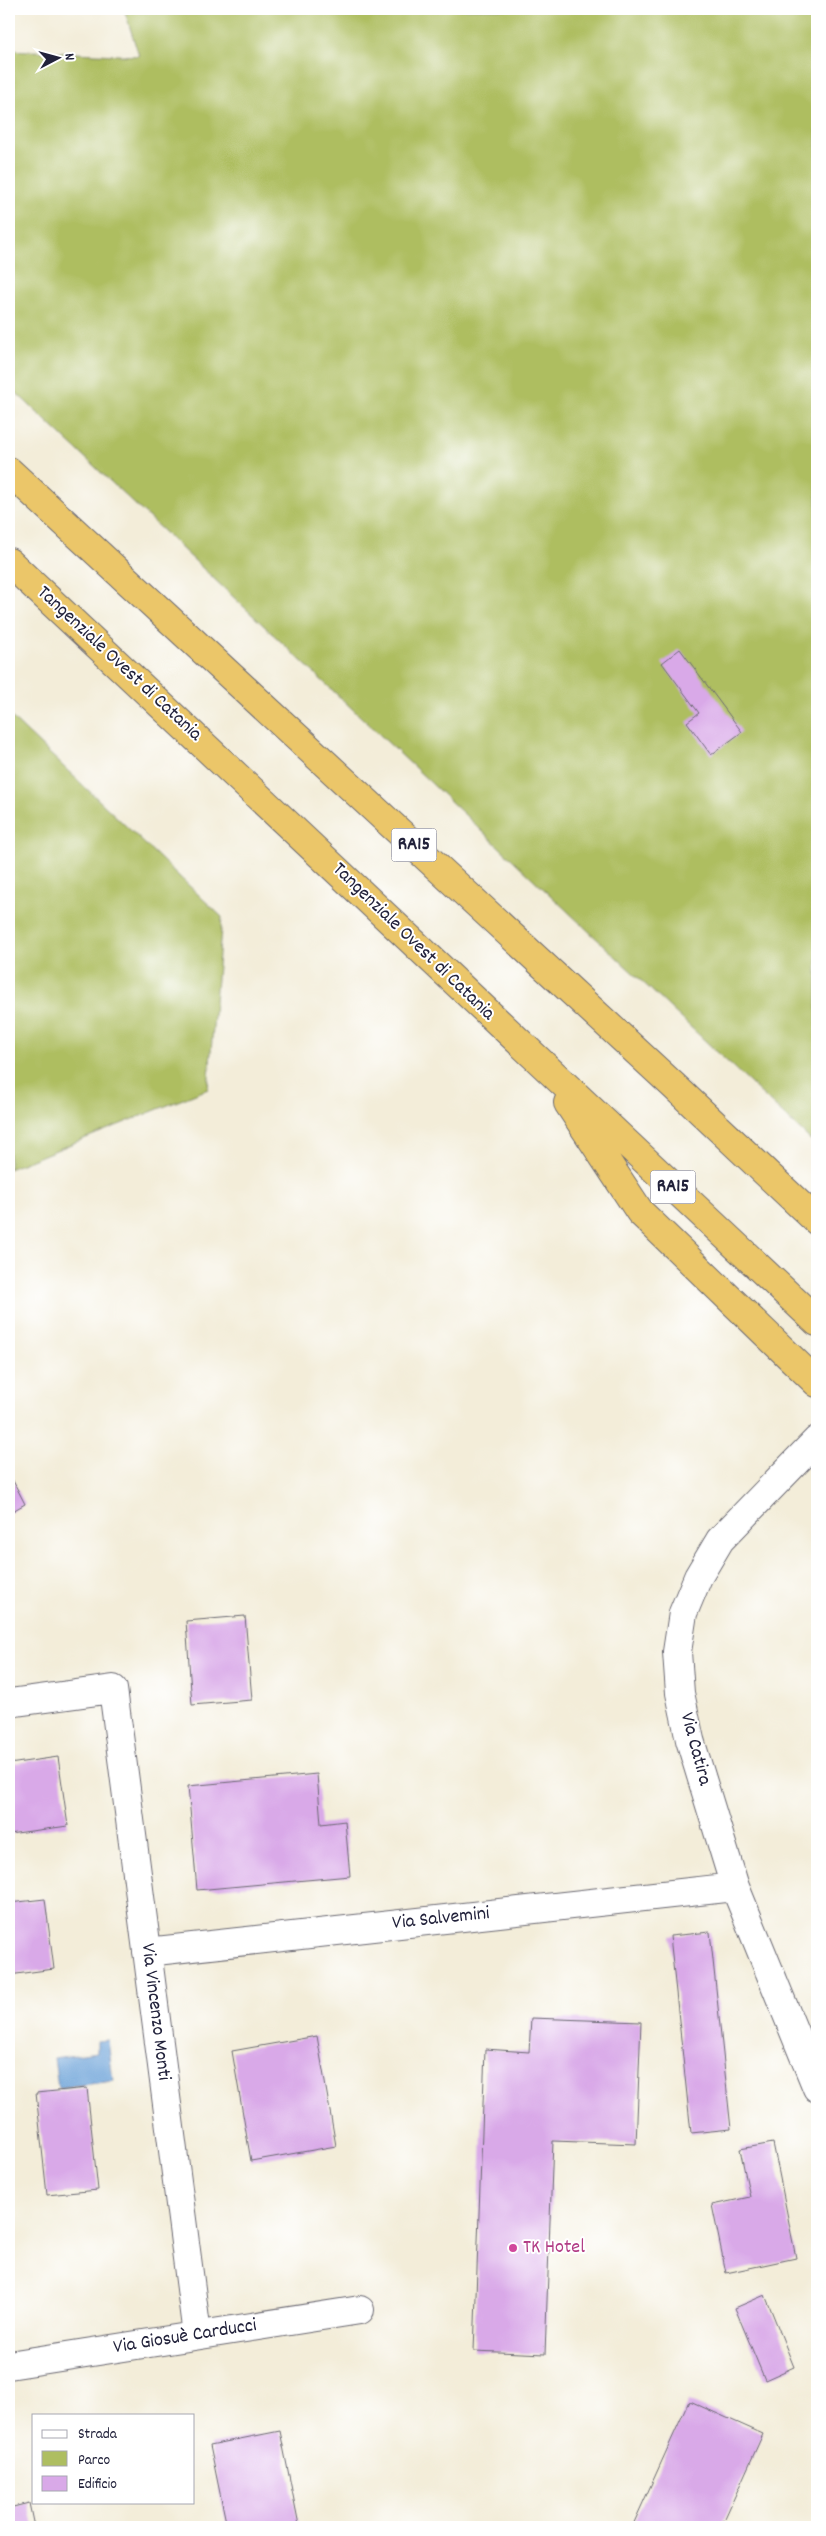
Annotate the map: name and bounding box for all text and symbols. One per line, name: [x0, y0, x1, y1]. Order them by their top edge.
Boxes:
north arrow: [32, 32, 82, 82]
text: N: [59, 52, 79, 61]
street label: Tangenziale Ovest di Catania: [30, 580, 208, 749]
road number: RA15: [392, 828, 436, 862]
street label: Tangenziale Ovest di Catania: [325, 857, 501, 1028]
road number: RA15: [650, 1170, 696, 1204]
street label: Via Catira: [672, 1709, 718, 1789]
street label: Via Salvemini: [391, 1900, 491, 1938]
street label: Via Vincenzo Monti: [133, 1942, 177, 2082]
place label: TK Hotel: [523, 2234, 585, 2262]
marker: TK Hotel: [507, 2242, 519, 2254]
street label: Via Giosuè Carducci: [111, 2312, 259, 2362]
legend: [32, 2414, 195, 2504]
text: Strada: [78, 2424, 118, 2446]
text: Parco: [78, 2450, 110, 2472]
text: Edificio: [78, 2474, 117, 2496]

